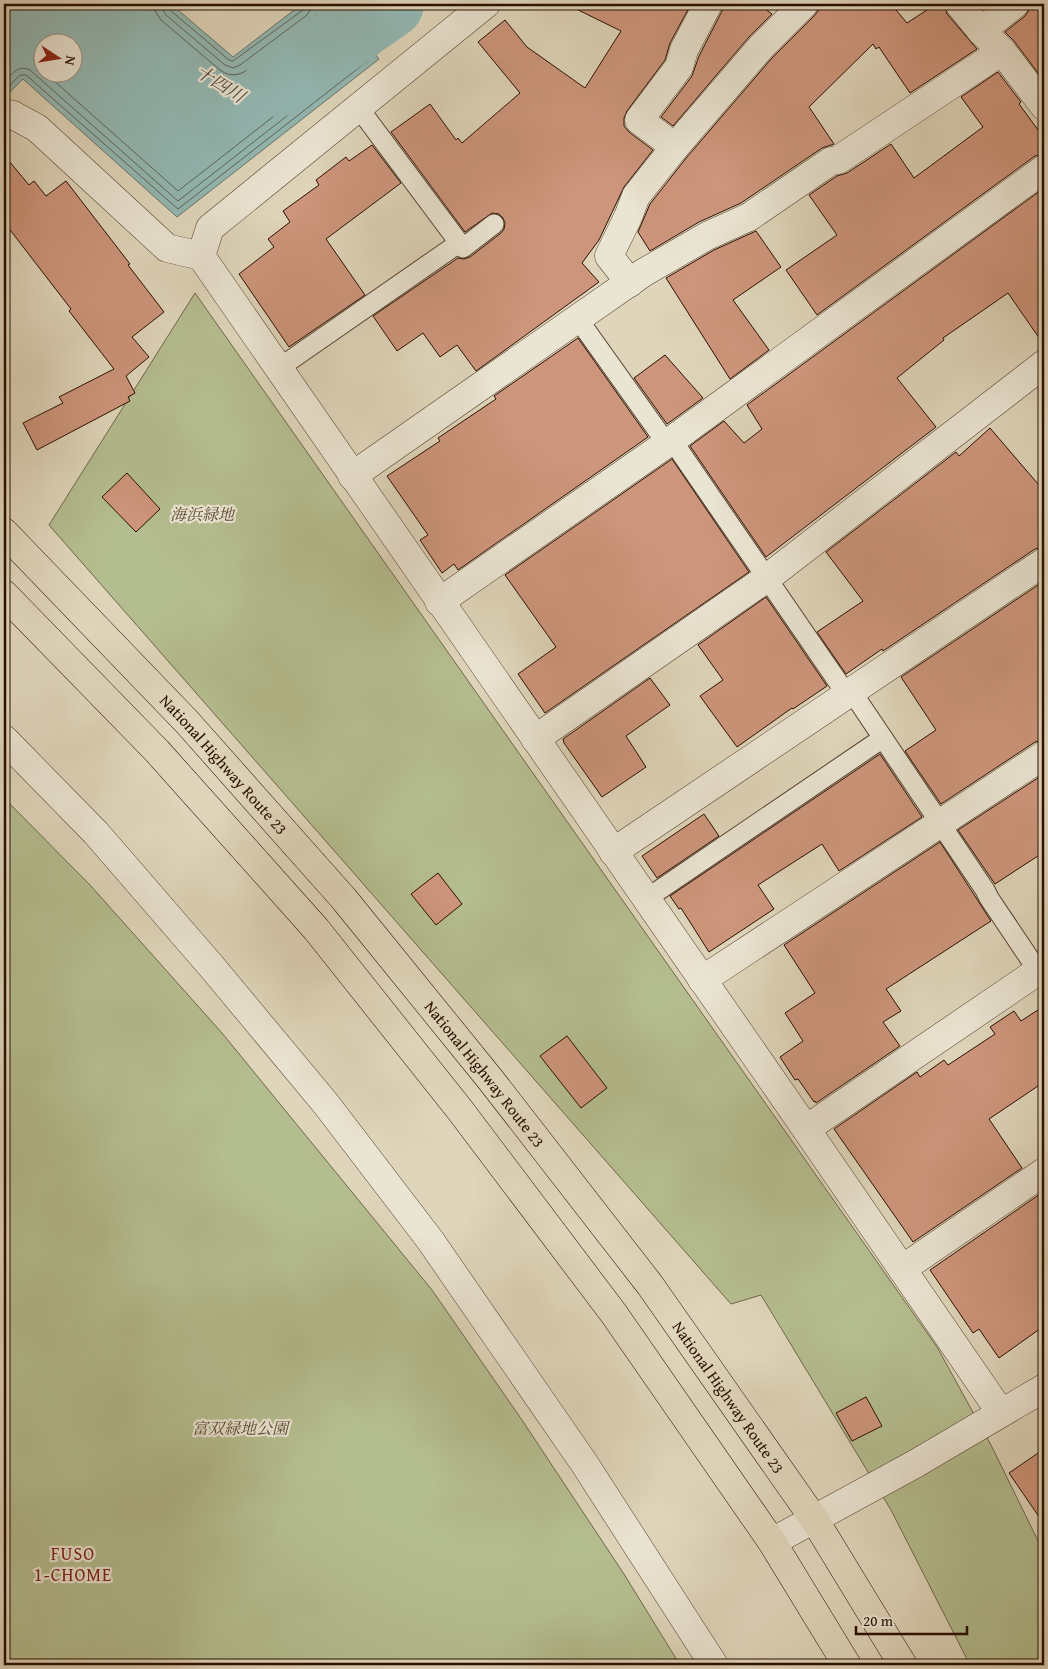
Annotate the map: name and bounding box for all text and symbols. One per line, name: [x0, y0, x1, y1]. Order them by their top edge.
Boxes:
north arrow: [32, 32, 82, 82]
text: N: [60, 54, 81, 68]
water label: 十四川: [190, 58, 252, 110]
park label: 海浜緑地: [170, 502, 236, 526]
street label: National Highway Route 23: [154, 689, 293, 840]
street label: National Highway Route 23: [419, 995, 551, 1152]
street label: National Highway Route 23: [667, 1316, 791, 1478]
park label: 富双緑地公園: [192, 1416, 291, 1440]
district label: FUSO 1-CHOME: [34, 1540, 112, 1588]
scale bar: [856, 1604, 967, 1636]
text: 20 m: [863, 1610, 894, 1631]

